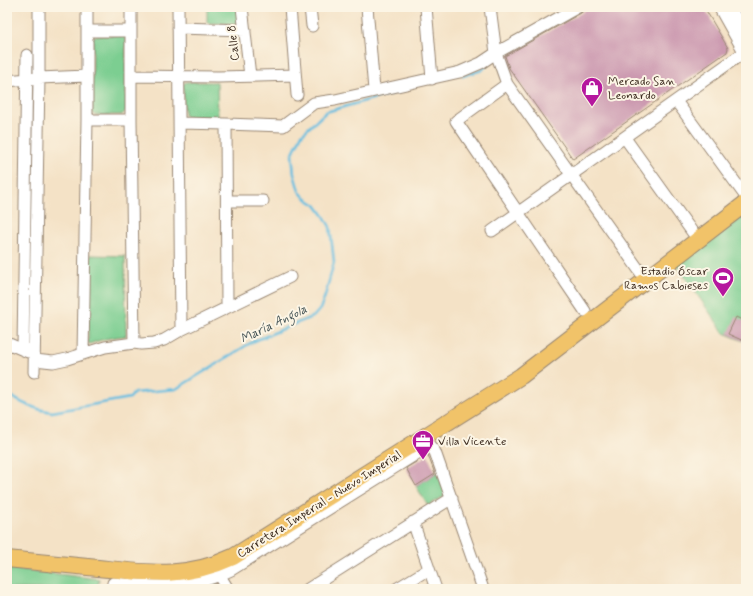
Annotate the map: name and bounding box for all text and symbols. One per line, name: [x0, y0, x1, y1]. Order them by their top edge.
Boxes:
street label: Calle 8: [224, 24, 244, 62]
place label: Mercado San Leonardo: [608, 74, 676, 104]
shop icon: Mercado San Leonardo: [579, 75, 605, 108]
place label: Estadio Óscar Ramos Cabieses: [624, 264, 709, 294]
sports icon: Estadio Óscar Ramos Cabieses: [710, 265, 736, 298]
water label: María Angola: [237, 301, 311, 350]
office icon: Villa Vicente: [410, 428, 436, 461]
place label: Villa Vicente: [438, 434, 506, 450]
street label: Carretera Imperial - Nuevo Imperial: [234, 447, 405, 562]

